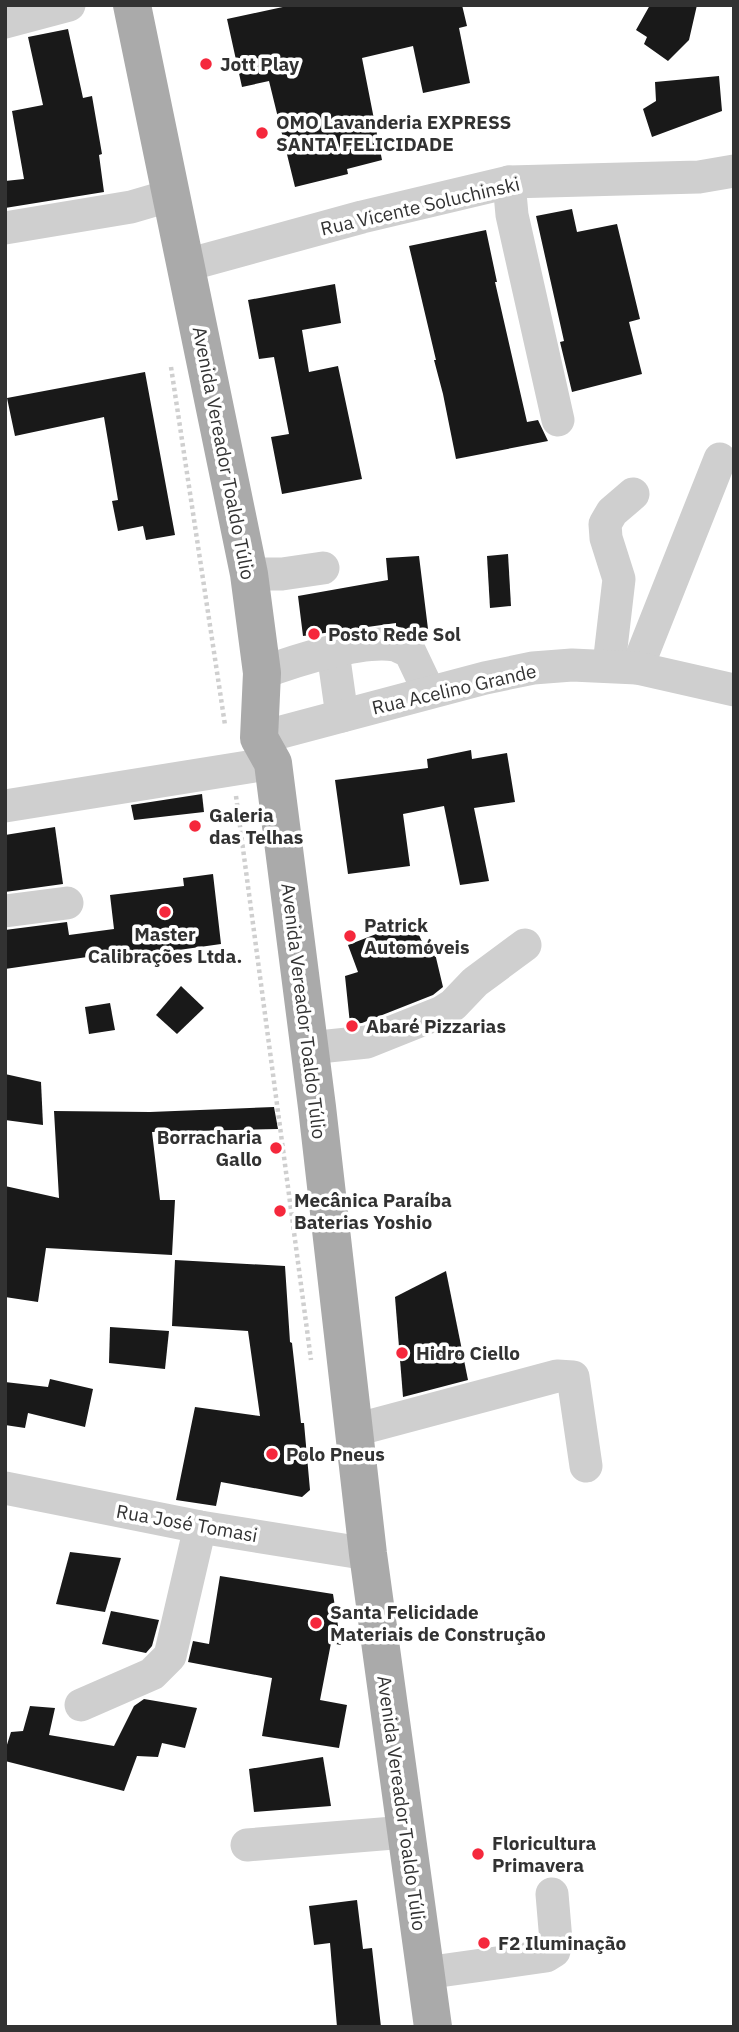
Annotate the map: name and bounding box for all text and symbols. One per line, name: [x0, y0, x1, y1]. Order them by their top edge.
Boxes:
place label: Jott Play: [220, 52, 300, 76]
marker: Jott Play: [198, 56, 214, 72]
place label: OMO Lavanderia EXPRESS SANTA FELICIDADE: [276, 110, 511, 156]
marker: OMO Lavanderia EXPRESS SANTA FELICIDADE: [254, 125, 270, 141]
street label: Rua Vicente Soluchinski: [318, 171, 522, 241]
street label: Avenida Vereador Toaldo Túlio: [188, 324, 260, 582]
place label: Posto Rede Sol: [328, 622, 461, 646]
marker: Posto Rede Sol: [306, 626, 322, 642]
street label: Rua Acelino Grande: [369, 658, 539, 720]
place label: Galeria das Telhas: [209, 803, 303, 849]
marker: Galeria das Telhas: [187, 818, 203, 834]
street label: Avenida Vereador Toaldo Túlio: [276, 882, 332, 1140]
marker: Master Calibrações Ltda.: [157, 904, 173, 920]
place label: Patrick Automóveis: [364, 913, 470, 959]
place label: Master Calibrações Ltda.: [88, 922, 242, 968]
marker: Patrick Automóveis: [342, 928, 358, 944]
place label: Abaré Pizzarias: [366, 1014, 506, 1038]
marker: Abaré Pizzarias: [344, 1018, 360, 1034]
place label: Borracharia Gallo: [157, 1125, 262, 1171]
marker: Borracharia Gallo: [268, 1140, 284, 1156]
place label: Mecânica Paraíba Baterias Yoshio: [294, 1188, 452, 1234]
marker: Mecânica Paraíba Baterias Yoshio: [272, 1203, 288, 1219]
place label: Hidro Ciello: [416, 1341, 520, 1365]
marker: Hidro Ciello: [394, 1345, 410, 1361]
place label: Polo Pneus: [286, 1442, 385, 1466]
marker: Polo Pneus: [264, 1446, 280, 1462]
street label: Rua José Tomasi: [114, 1499, 260, 1547]
place label: Santa Felicidade Materiais de Construção: [330, 1600, 546, 1646]
marker: Santa Felicidade Materiais de Construção: [308, 1615, 324, 1631]
street label: Avenida Vereador Toaldo Túlio: [372, 1674, 432, 1932]
place label: Floricultura Primavera: [492, 1831, 597, 1877]
marker: Floricultura Primavera: [470, 1846, 486, 1862]
place label: F2 Iluminação: [498, 1931, 626, 1955]
marker: F2 Iluminação: [476, 1935, 492, 1951]

